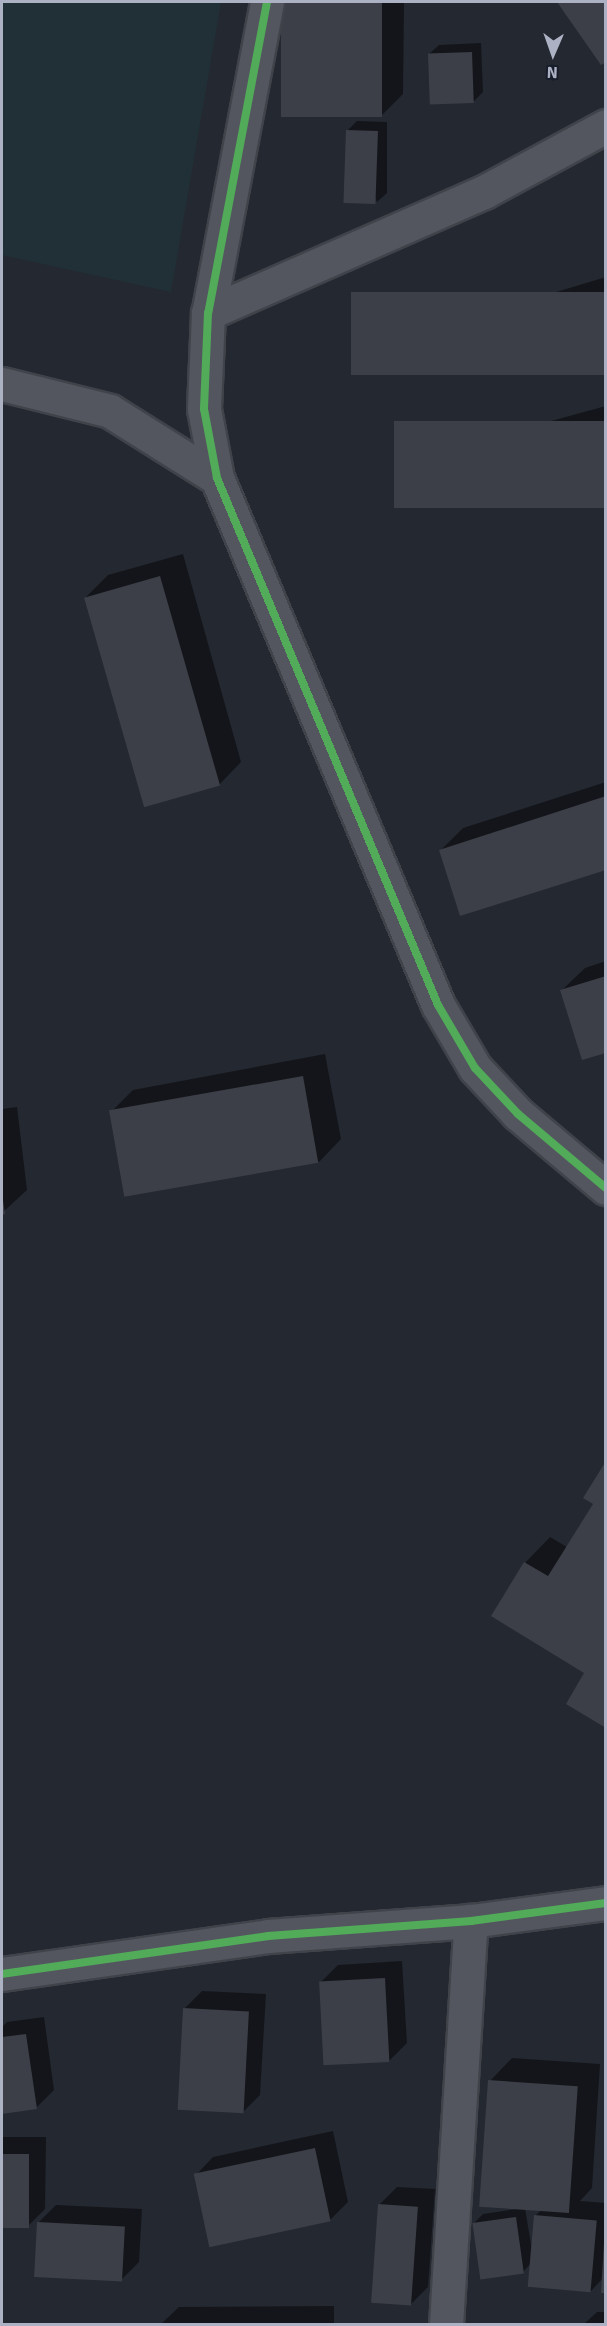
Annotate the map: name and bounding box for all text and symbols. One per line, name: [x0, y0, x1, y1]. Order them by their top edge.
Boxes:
north arrow: [523, 24, 583, 84]
text: N: [546, 62, 558, 82]

